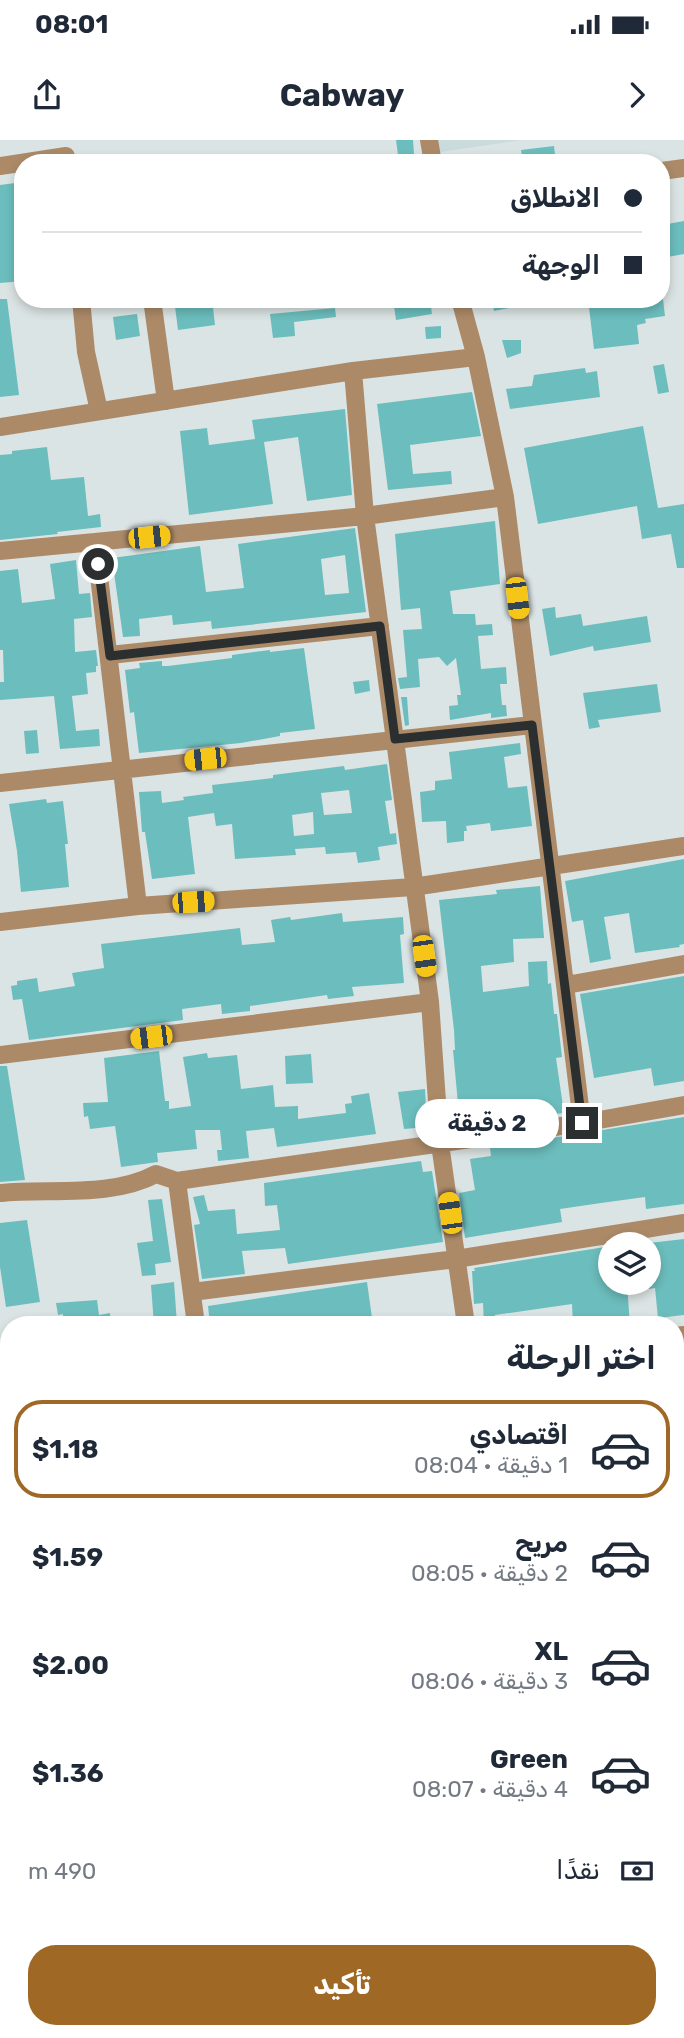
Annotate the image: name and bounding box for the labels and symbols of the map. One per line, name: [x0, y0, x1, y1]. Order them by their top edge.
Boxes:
car: [128, 524, 171, 550]
route start: [82, 548, 114, 580]
car: [505, 576, 530, 620]
car: [184, 746, 227, 772]
car: [172, 890, 215, 914]
car: [411, 934, 438, 978]
car: [129, 1024, 174, 1050]
callout: 2 دقيقة: [414, 1098, 558, 1147]
route end: [566, 1107, 598, 1139]
car: [437, 1191, 464, 1235]

